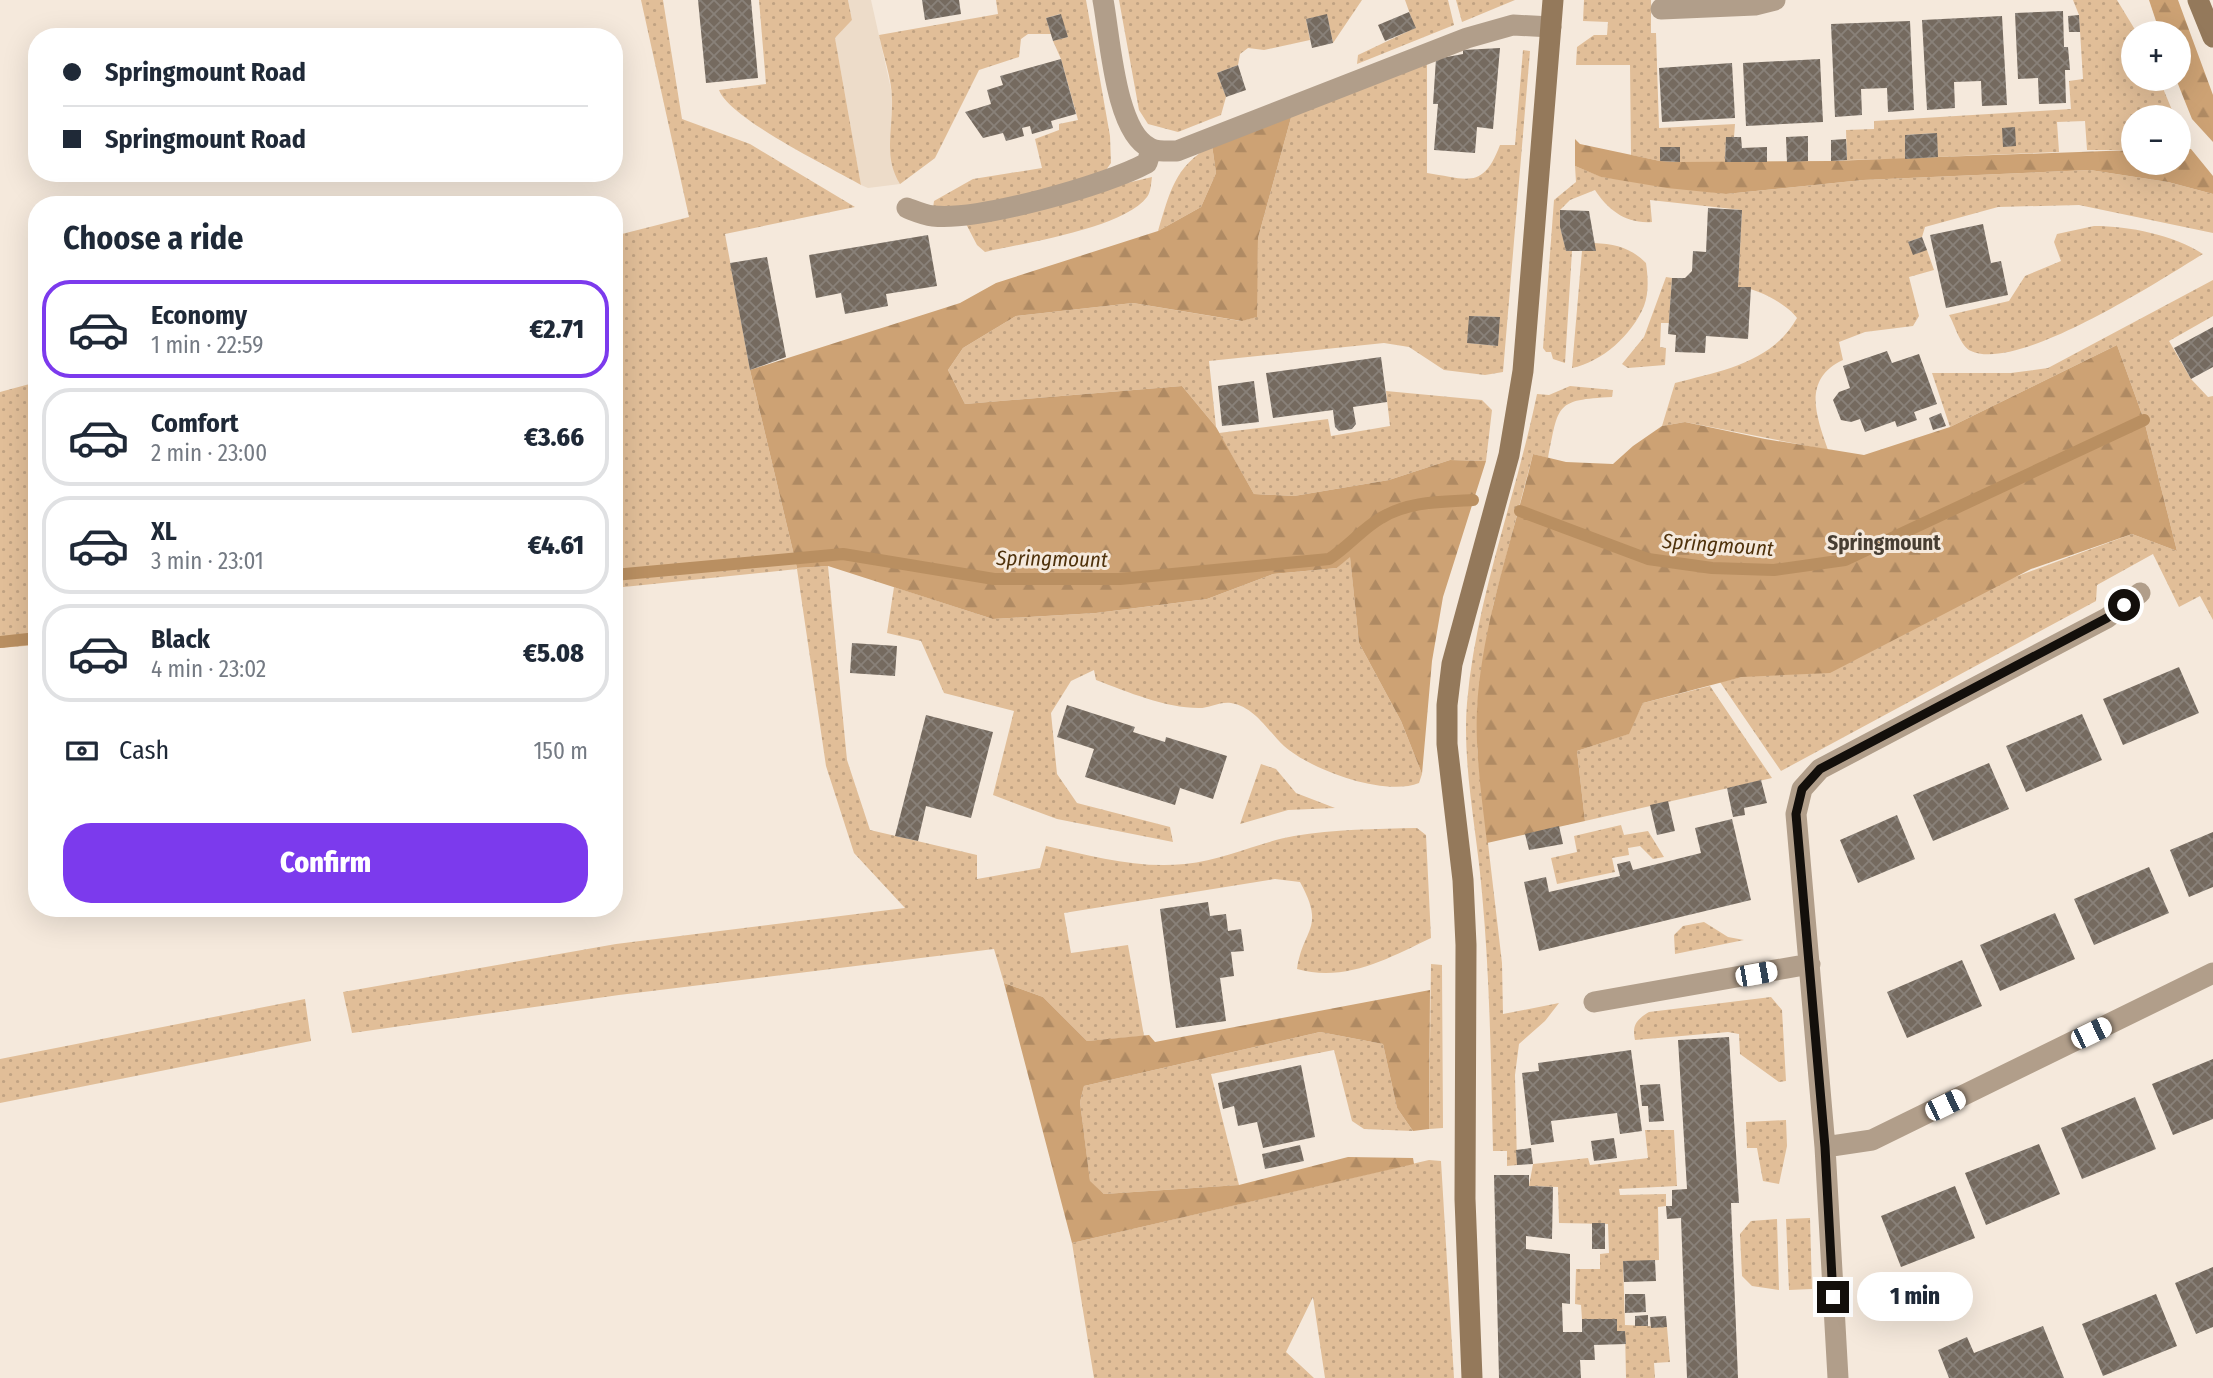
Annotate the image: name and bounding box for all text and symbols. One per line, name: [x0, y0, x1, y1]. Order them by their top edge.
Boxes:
map controls: [2121, 21, 2191, 175]
button: +: [2121, 21, 2191, 91]
text: Springmount Road: [105, 57, 306, 88]
button: −: [2121, 105, 2191, 175]
text: Springmount Road: [105, 124, 306, 155]
text: Choose a ride: [63, 219, 244, 257]
icon: car: [67, 298, 130, 361]
text: Economy: [151, 300, 247, 331]
text: €2.71: [530, 314, 584, 345]
text: 1 min · 22:59: [151, 331, 263, 359]
icon: car: [67, 406, 130, 469]
text: Comfort: [151, 408, 239, 439]
text: €3.66: [524, 422, 584, 453]
text: 2 min · 23:00: [151, 439, 267, 467]
icon: car: [67, 514, 130, 577]
text: XL: [151, 516, 177, 547]
water label: Springmount: [1660, 528, 1775, 562]
text: €4.61: [528, 530, 584, 561]
district label: Springmount: [1827, 530, 1941, 556]
water label: Springmount: [995, 545, 1108, 573]
text: 3 min · 23:01: [151, 547, 264, 575]
route start: [2108, 589, 2140, 621]
icon: car: [67, 622, 130, 685]
text: Black: [151, 624, 210, 655]
text: €5.08: [523, 638, 584, 669]
text: 4 min · 23:02: [151, 655, 266, 683]
icon: cash: [63, 732, 101, 770]
text: Cash: [119, 735, 169, 766]
text: 150 m: [533, 737, 588, 765]
button: Confirm: [63, 823, 588, 903]
car: [1734, 960, 1779, 988]
car: [2068, 1014, 2115, 1052]
car: [1922, 1086, 1969, 1124]
callout: 1 min: [1857, 1272, 1973, 1322]
route end: [1817, 1281, 1849, 1313]
text: 1 min: [1890, 1282, 1940, 1310]

